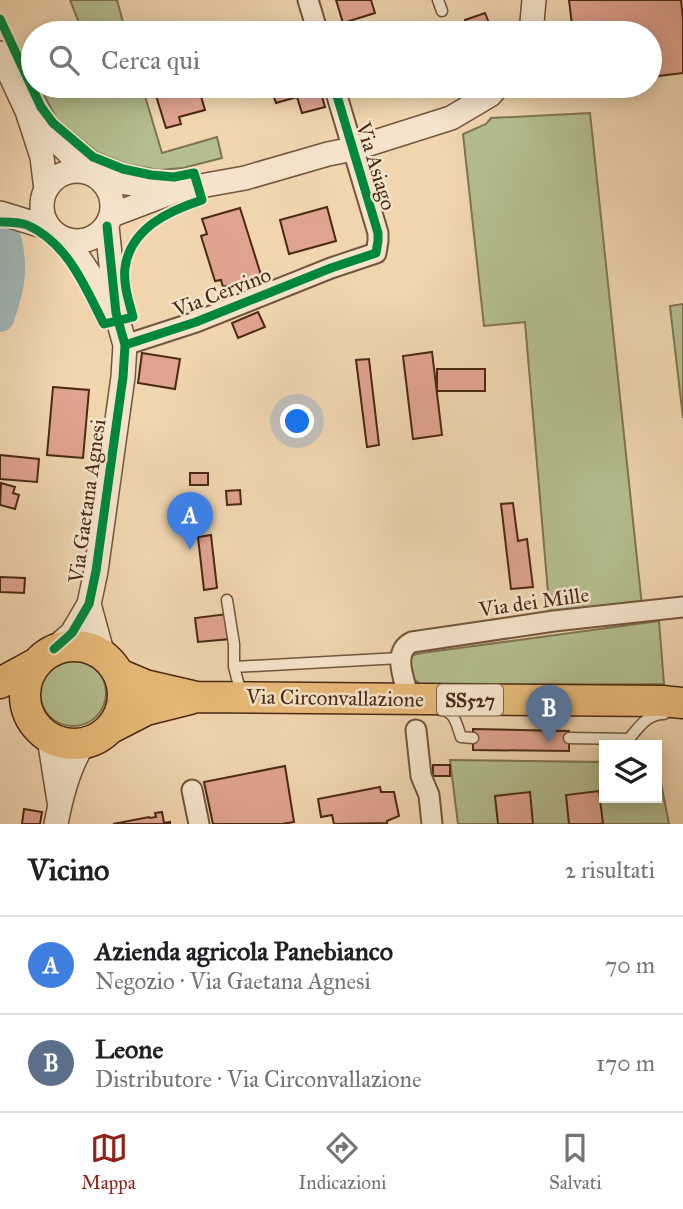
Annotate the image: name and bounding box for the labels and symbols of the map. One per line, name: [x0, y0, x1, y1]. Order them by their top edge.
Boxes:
street label: Via Asiago: [350, 118, 402, 213]
street label: Via Cervino: [168, 261, 275, 323]
your location: [280, 404, 314, 438]
street label: Via Gaetana Agnesi: [62, 417, 111, 586]
pin: A: [167, 492, 213, 550]
street label: Via dei Mille: [476, 581, 591, 623]
street label: Via Circonvallazione: [245, 683, 424, 713]
road number: SS527: [437, 684, 503, 716]
pin: B: [526, 685, 572, 743]

